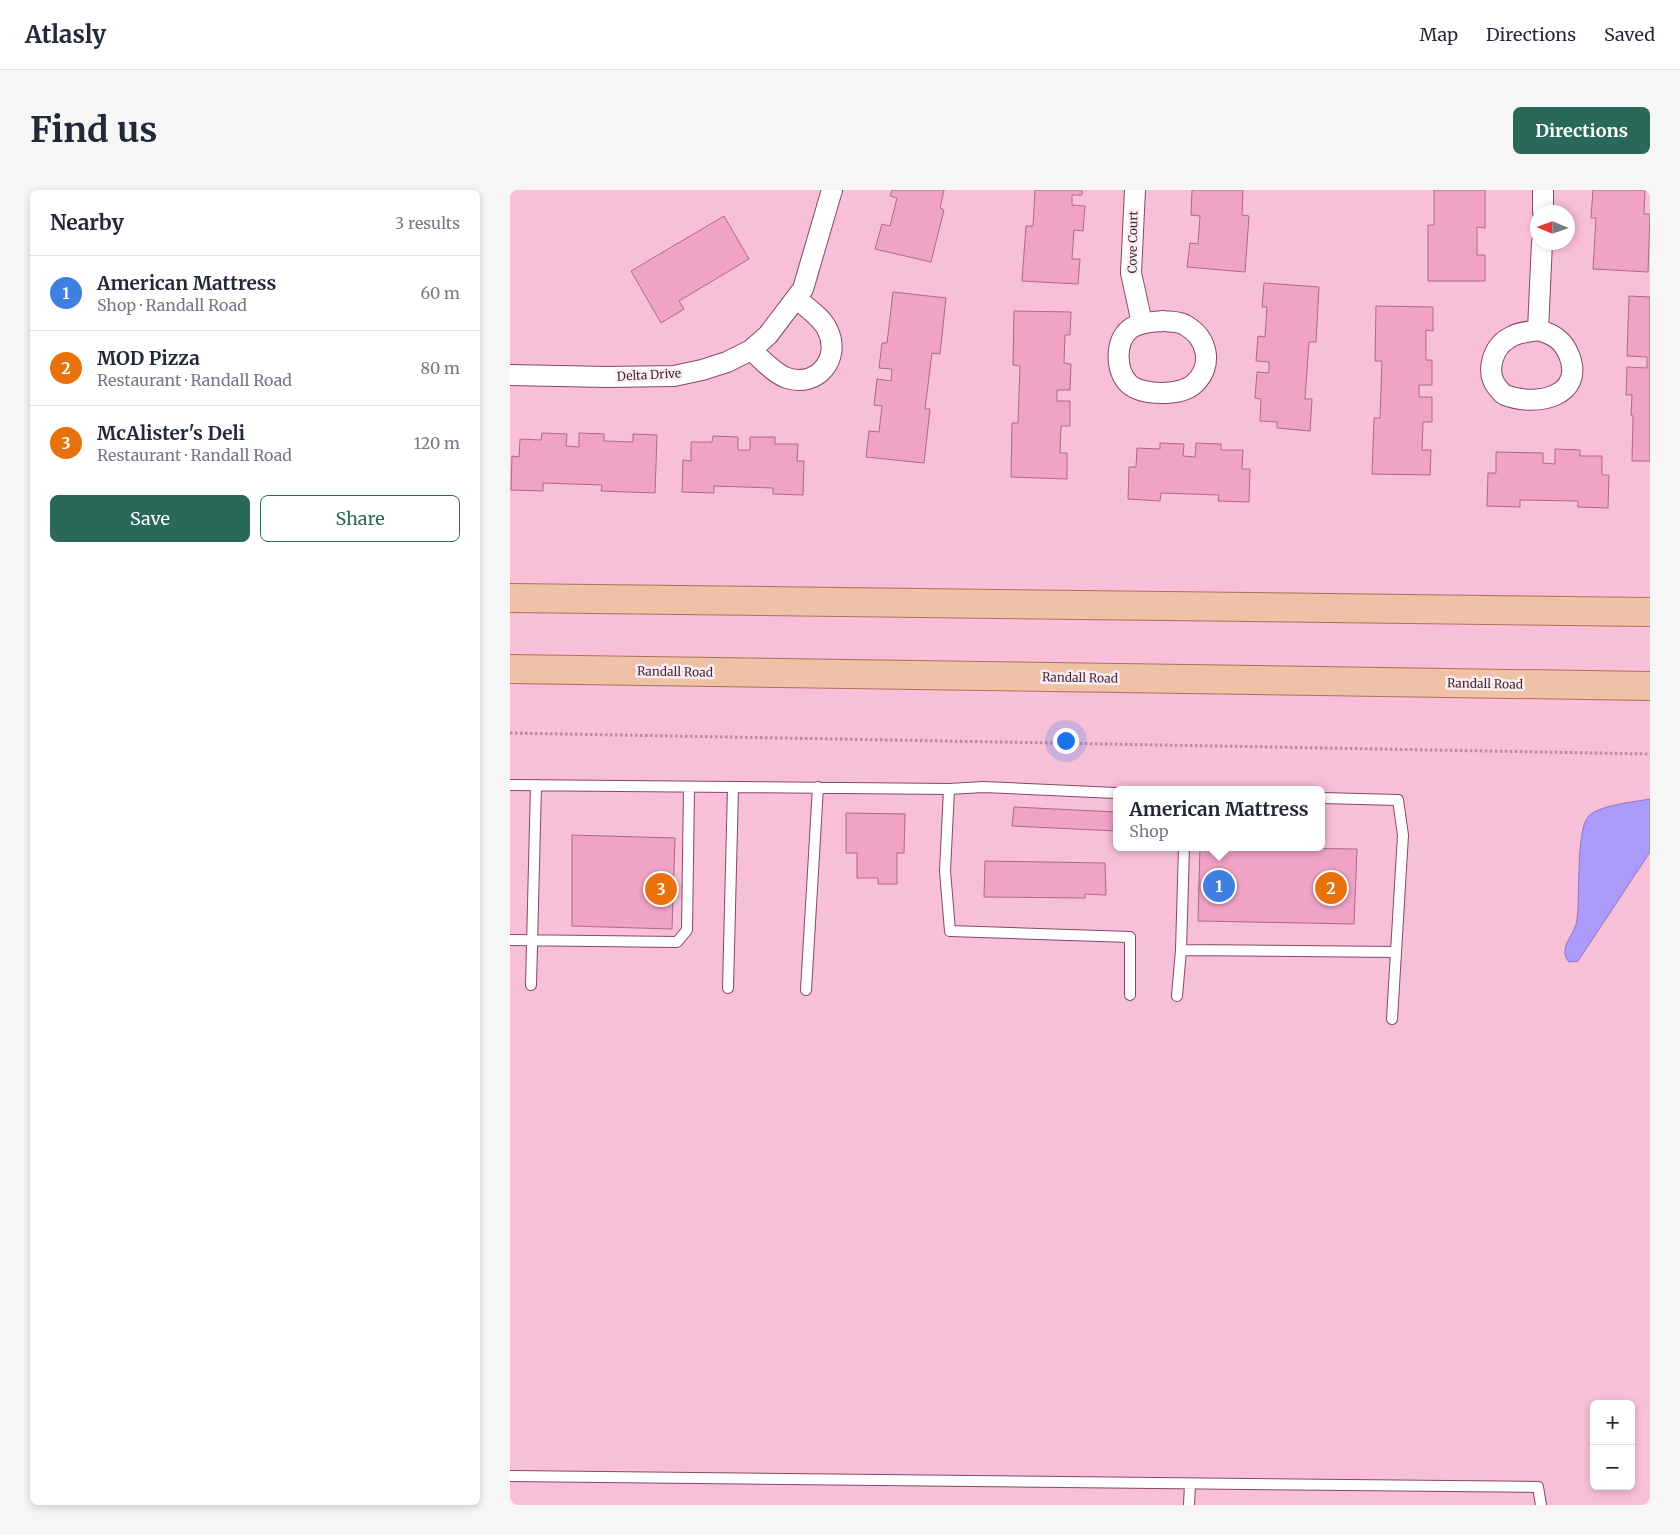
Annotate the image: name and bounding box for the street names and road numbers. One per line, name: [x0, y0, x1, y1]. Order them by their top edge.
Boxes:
street label: Cove Court: [1124, 210, 1141, 273]
street label: Delta Drive: [616, 365, 681, 384]
street label: Randall Road: [637, 663, 713, 680]
street label: Randall Road: [1042, 669, 1118, 686]
street label: Randall Road: [1447, 675, 1523, 692]

